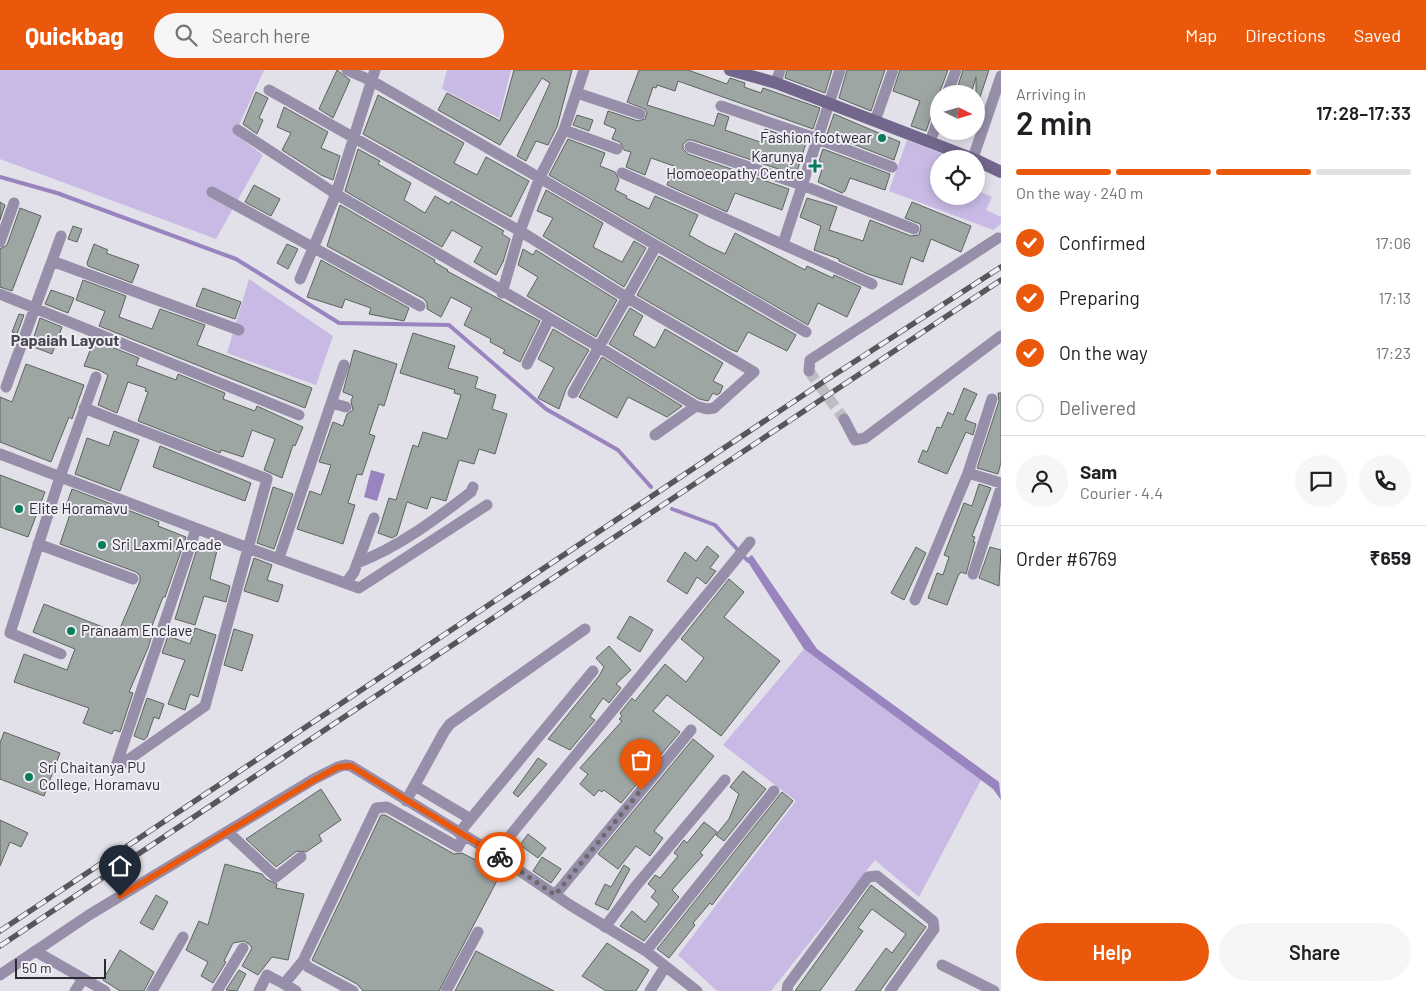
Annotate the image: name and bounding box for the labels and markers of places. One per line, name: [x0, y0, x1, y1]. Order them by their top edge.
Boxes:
place label: Fashion footwear: [760, 128, 873, 146]
marker: Fashion footwear: [876, 132, 888, 144]
place label: Karunya Homoeopathy Centre: [666, 147, 804, 182]
marker: Karunya Homoeopathy Centre: [808, 159, 822, 173]
place label: Elite Horamavu: [29, 499, 128, 517]
marker: Elite Horamavu: [13, 503, 25, 515]
place label: Sri Laxmi Arcade: [112, 535, 222, 553]
marker: Sri Laxmi Arcade: [96, 539, 108, 551]
place label: Pranaam Enclave: [81, 621, 193, 639]
marker: Pranaam Enclave: [65, 625, 77, 637]
pin: [620, 739, 662, 790]
place label: Sri Chaitanya PU College, Horamavu: [39, 758, 160, 793]
marker: Sri Chaitanya PU College, Horamavu: [23, 771, 35, 783]
pin: [99, 845, 141, 896]

